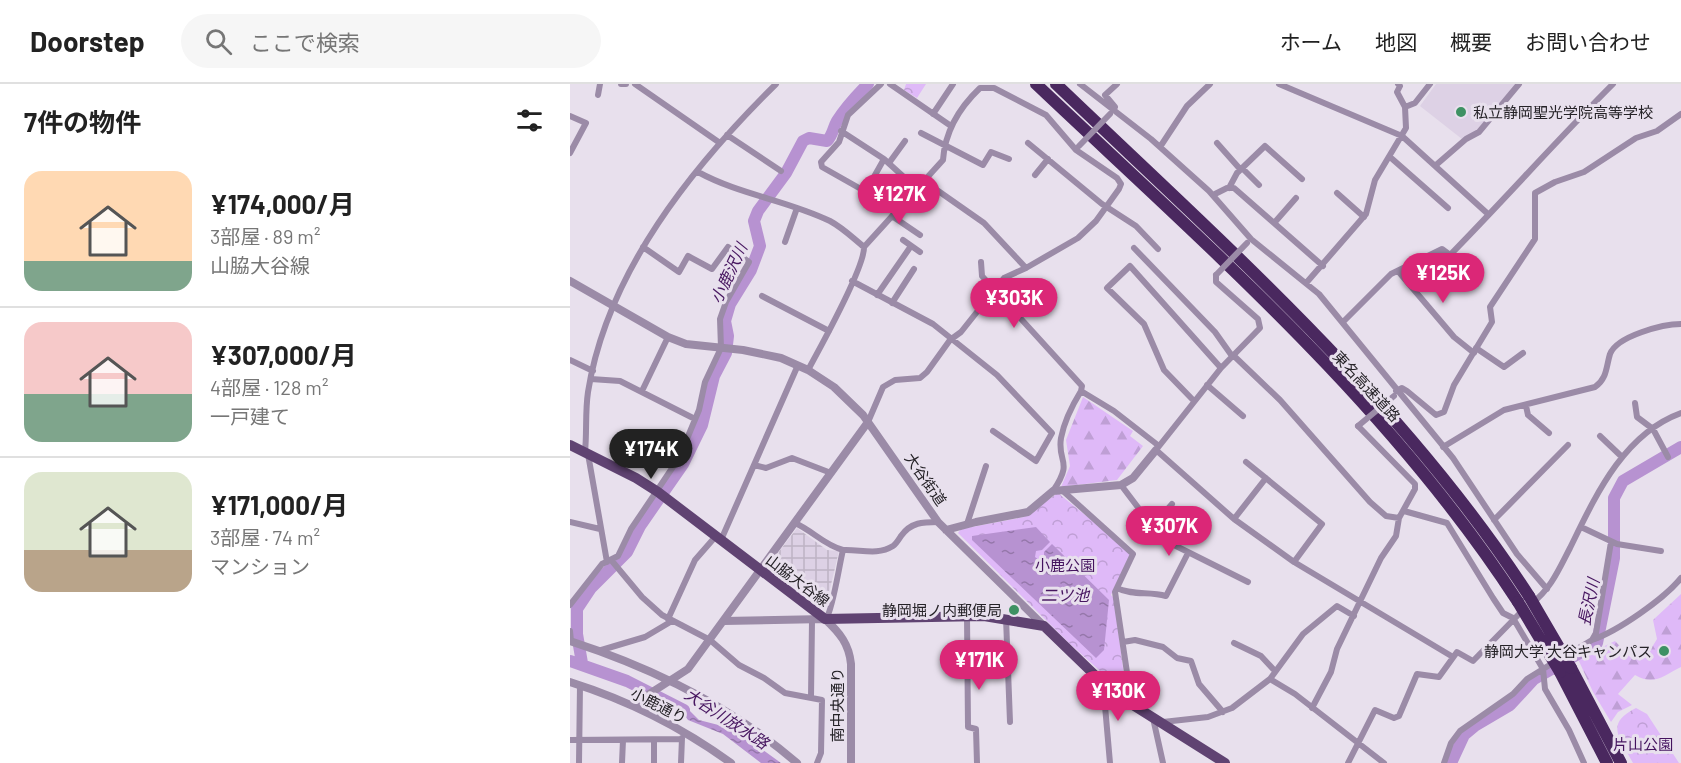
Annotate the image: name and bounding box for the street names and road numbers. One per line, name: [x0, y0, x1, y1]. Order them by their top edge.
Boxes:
street label: 東名高速道路: [1330, 347, 1404, 425]
street label: 大谷街道: [901, 449, 951, 509]
street label: 山脇大谷線: [763, 550, 833, 610]
street label: 南中央通り: [828, 667, 846, 743]
street label: 小鹿通り: [628, 683, 690, 727]

